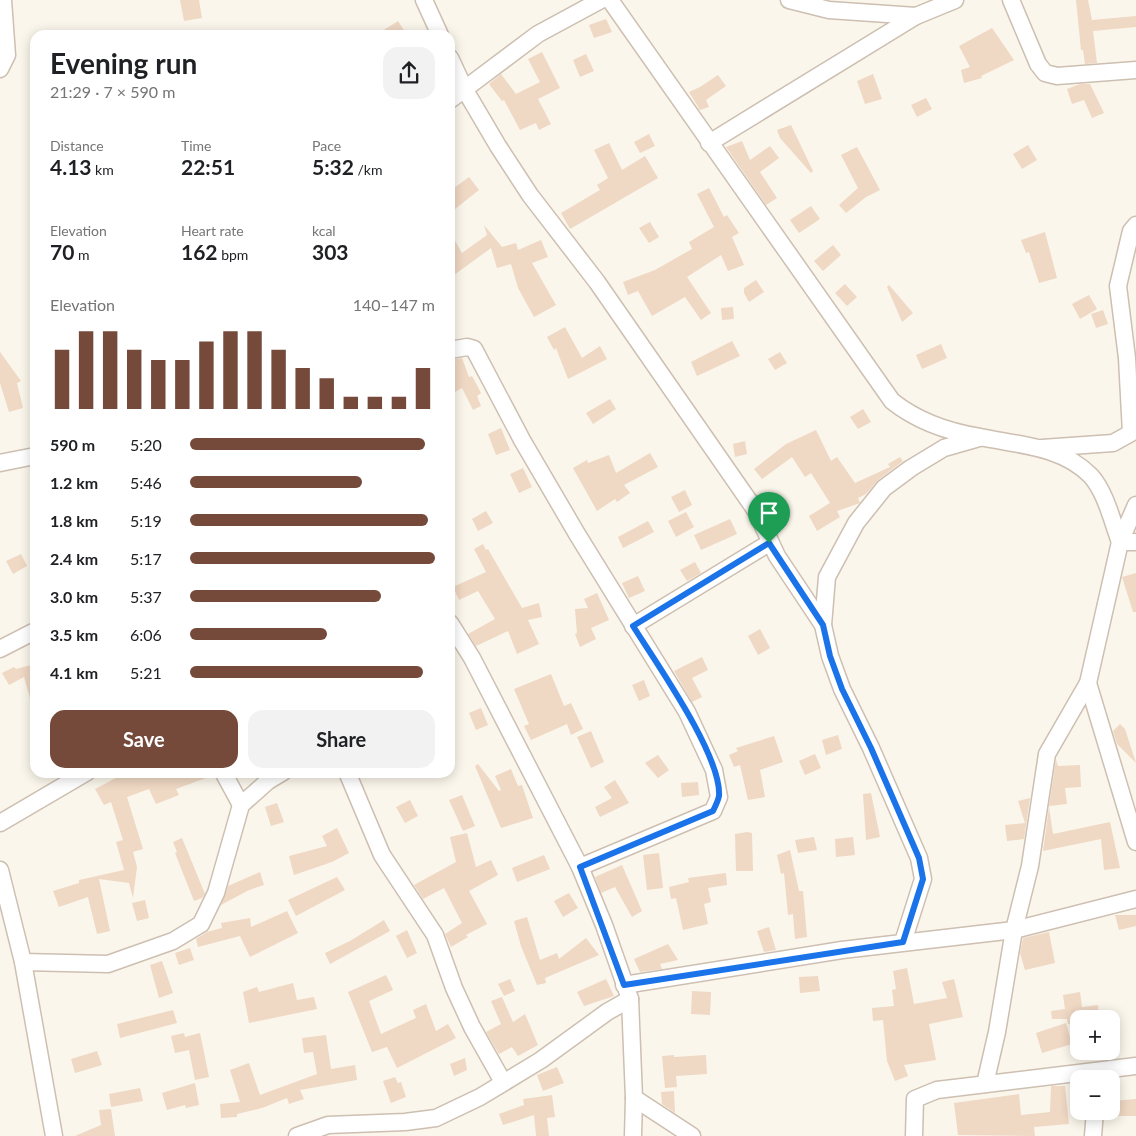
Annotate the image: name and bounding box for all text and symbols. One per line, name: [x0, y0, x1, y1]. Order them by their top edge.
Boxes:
text: Evening run: [50, 46, 197, 80]
button: share: [383, 47, 435, 99]
text: 21:29 · 7 × 590 m: [50, 82, 175, 101]
text: Distance: [50, 137, 104, 154]
text: Time: [181, 137, 212, 154]
text: Pace: [312, 137, 341, 154]
text: 4.13: [50, 154, 92, 179]
text: 22:51: [181, 154, 235, 179]
text: 5:32: [312, 154, 354, 179]
text: km: [92, 161, 114, 178]
text: /km: [354, 161, 383, 178]
text: Elevation: [50, 222, 107, 239]
text: Heart rate: [181, 222, 244, 239]
text: kcal: [312, 222, 336, 239]
text: 70: [50, 239, 74, 264]
text: 162: [181, 239, 218, 264]
text: 303: [312, 239, 349, 264]
text: m: [74, 246, 89, 263]
text: bpm: [218, 246, 248, 263]
text: Elevation: [50, 295, 115, 314]
text: 140–147 m: [353, 295, 435, 314]
text: 590 m: [50, 435, 95, 454]
text: 5:20: [130, 435, 162, 454]
text: 1.2 km: [50, 473, 98, 492]
text: 5:46: [130, 473, 162, 492]
pin: [748, 492, 790, 543]
icon: arrive: [755, 499, 783, 527]
text: 1.8 km: [50, 511, 98, 530]
text: 5:19: [130, 511, 162, 530]
text: 2.4 km: [50, 549, 98, 568]
text: 5:17: [130, 549, 162, 568]
text: 3.0 km: [50, 587, 98, 606]
text: 5:37: [130, 587, 162, 606]
text: 3.5 km: [50, 625, 98, 644]
text: 6:06: [130, 625, 162, 644]
text: 4.1 km: [50, 663, 98, 682]
text: 5:21: [130, 663, 162, 682]
button: Save: [50, 710, 238, 768]
button: Share: [248, 710, 435, 768]
map controls: [1070, 1010, 1120, 1120]
button: +: [1070, 1010, 1120, 1060]
button: −: [1070, 1070, 1120, 1120]

